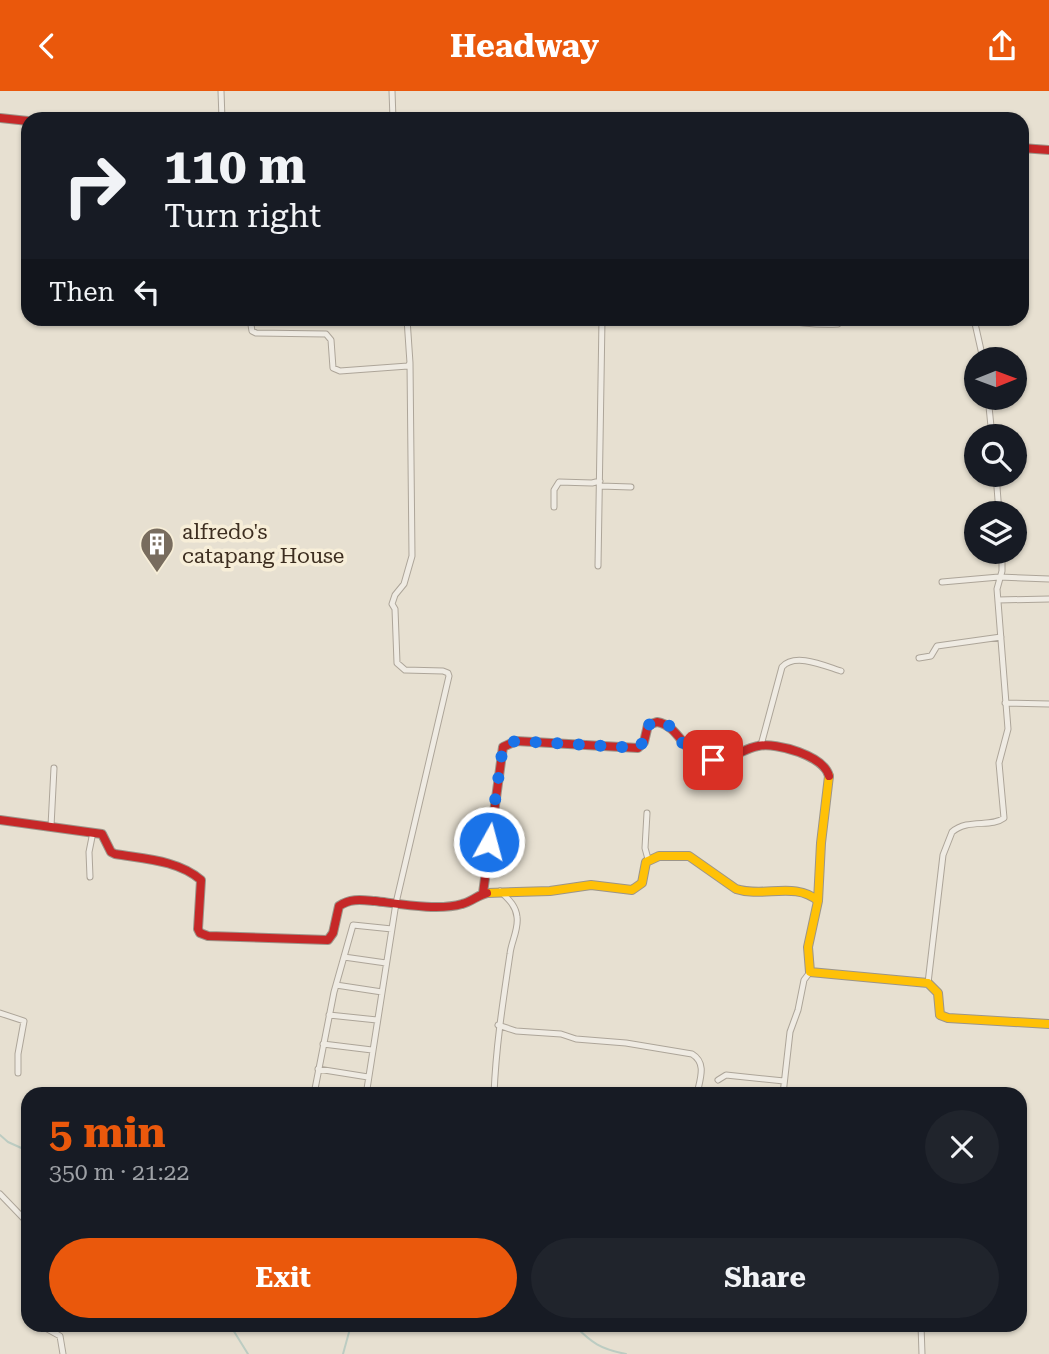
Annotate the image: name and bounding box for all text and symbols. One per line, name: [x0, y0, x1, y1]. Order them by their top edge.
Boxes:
icon: back: [28, 27, 66, 65]
text: Headway: [450, 27, 599, 65]
icon: share: [983, 27, 1021, 65]
text: 110 m: [164, 138, 306, 195]
icon: right: [49, 140, 140, 231]
text: Turn right: [164, 197, 321, 235]
icon: left: [128, 273, 166, 311]
text: Then: [49, 277, 114, 307]
north arrow: [964, 347, 1027, 409]
map controls: [964, 347, 1027, 564]
button: search: [964, 424, 1027, 487]
button: layers: [964, 501, 1027, 564]
place label: alfredo's catapang House: [182, 520, 344, 568]
building icon: alfredo's catapang House: [138, 525, 176, 574]
pin: [683, 730, 743, 790]
icon: arrive: [694, 741, 732, 779]
position arrow: [452, 805, 526, 879]
text: 5 min: [49, 1108, 166, 1157]
button: close: [925, 1110, 999, 1184]
text: 350 m · 21:22: [49, 1159, 189, 1186]
button: Exit: [49, 1238, 517, 1318]
button: Share: [531, 1238, 999, 1318]

